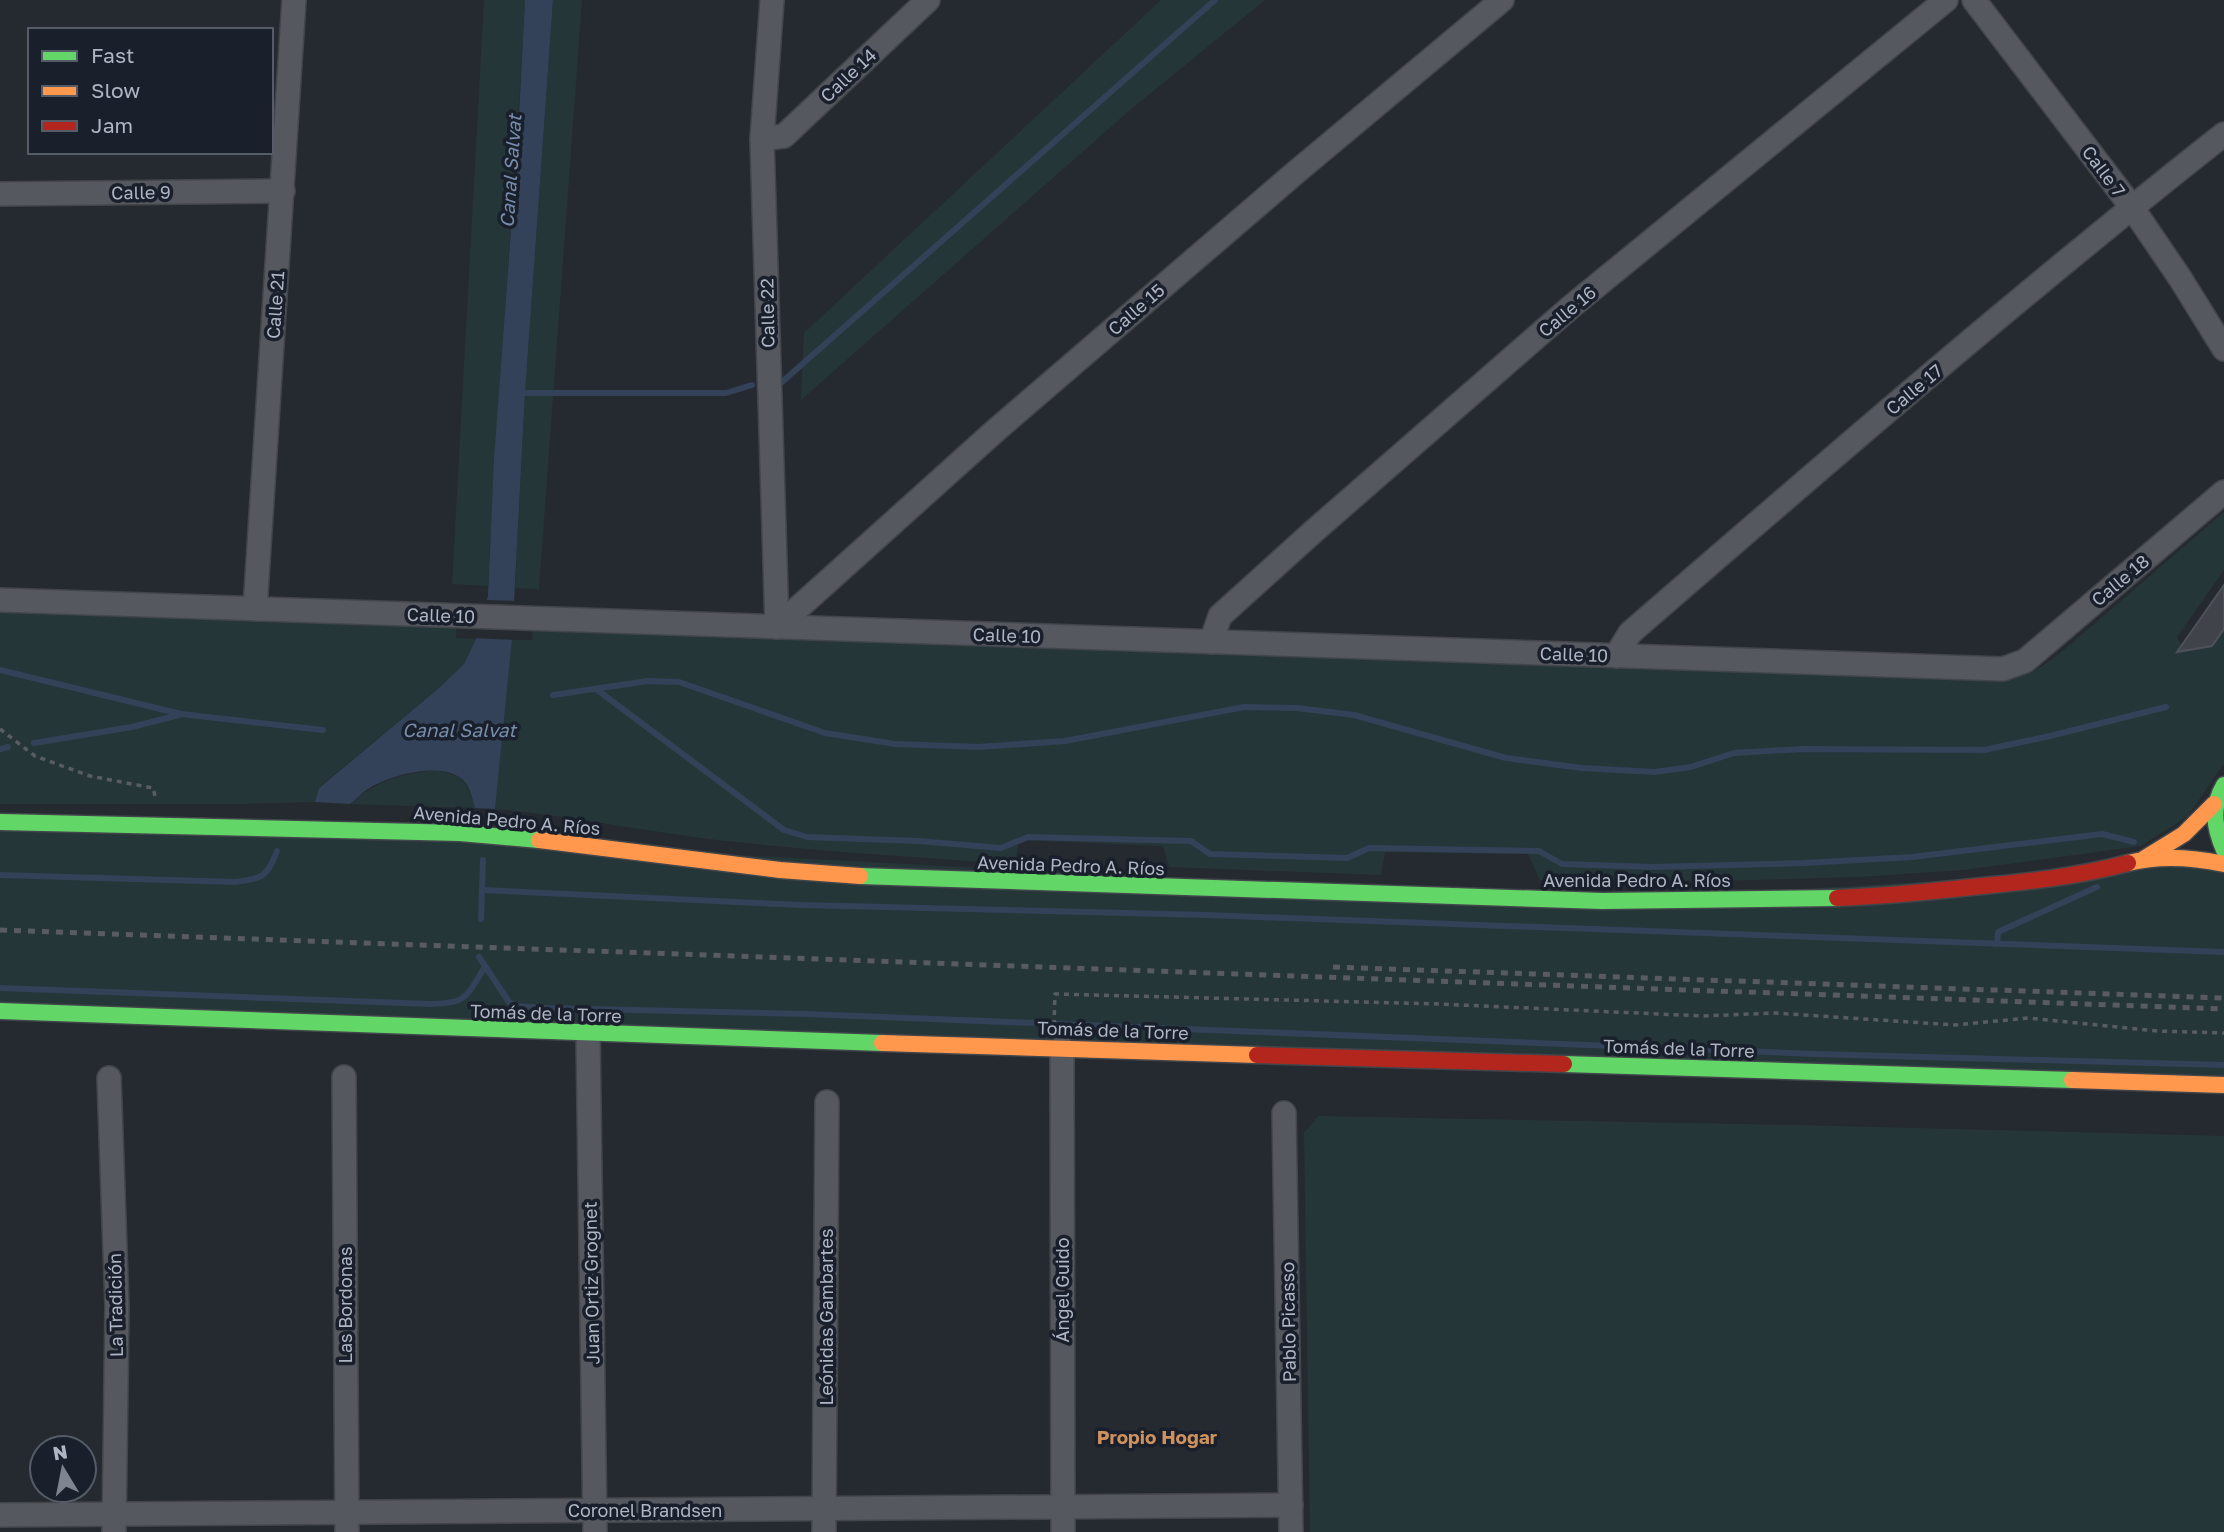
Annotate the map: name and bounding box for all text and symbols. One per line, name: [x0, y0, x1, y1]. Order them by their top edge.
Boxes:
legend: [28, 28, 273, 154]
text: Fast: [91, 42, 134, 68]
street label: Calle 14: [815, 44, 881, 106]
text: Slow: [91, 77, 140, 103]
water label: Canal Salvat: [495, 111, 526, 229]
text: Jam: [91, 112, 133, 138]
street label: Calle 7: [2078, 141, 2130, 201]
street label: Calle 9: [111, 180, 171, 204]
street label: Calle 21: [262, 270, 288, 340]
street label: Calle 22: [755, 278, 779, 348]
street label: Calle 15: [1103, 278, 1169, 340]
street label: Calle 16: [1534, 281, 1600, 341]
street label: Calle 17: [1881, 359, 1947, 419]
street label: Calle 18: [2087, 550, 2153, 610]
street label: Calle 10: [406, 603, 476, 627]
street label: Calle 10: [972, 623, 1042, 647]
street label: Calle 10: [1539, 642, 1609, 666]
water label: Canal Salvat: [402, 718, 518, 741]
street label: Avenida Pedro A. Ríos: [413, 801, 601, 839]
street label: Avenida Pedro A. Ríos: [977, 851, 1165, 879]
street label: Avenida Pedro A. Ríos: [1543, 869, 1731, 891]
street label: Tomás de la Torre: [470, 999, 622, 1027]
street label: Tomás de la Torre: [1037, 1016, 1189, 1044]
street label: Tomás de la Torre: [1603, 1034, 1755, 1062]
street label: Juan Ortiz Grognet: [579, 1201, 603, 1365]
street label: Leónidas Gambartes: [815, 1228, 837, 1406]
street label: Ángel Guido: [1051, 1237, 1073, 1343]
street label: Las Bordonas: [334, 1247, 356, 1364]
street label: La Tradición: [103, 1253, 127, 1357]
street label: Pablo Picasso: [1276, 1262, 1300, 1382]
district label: Propio Hogar: [1097, 1425, 1218, 1448]
north arrow: [28, 1434, 98, 1504]
text: N: [51, 1439, 69, 1464]
street label: Coronel Brandsen: [568, 1499, 722, 1521]

